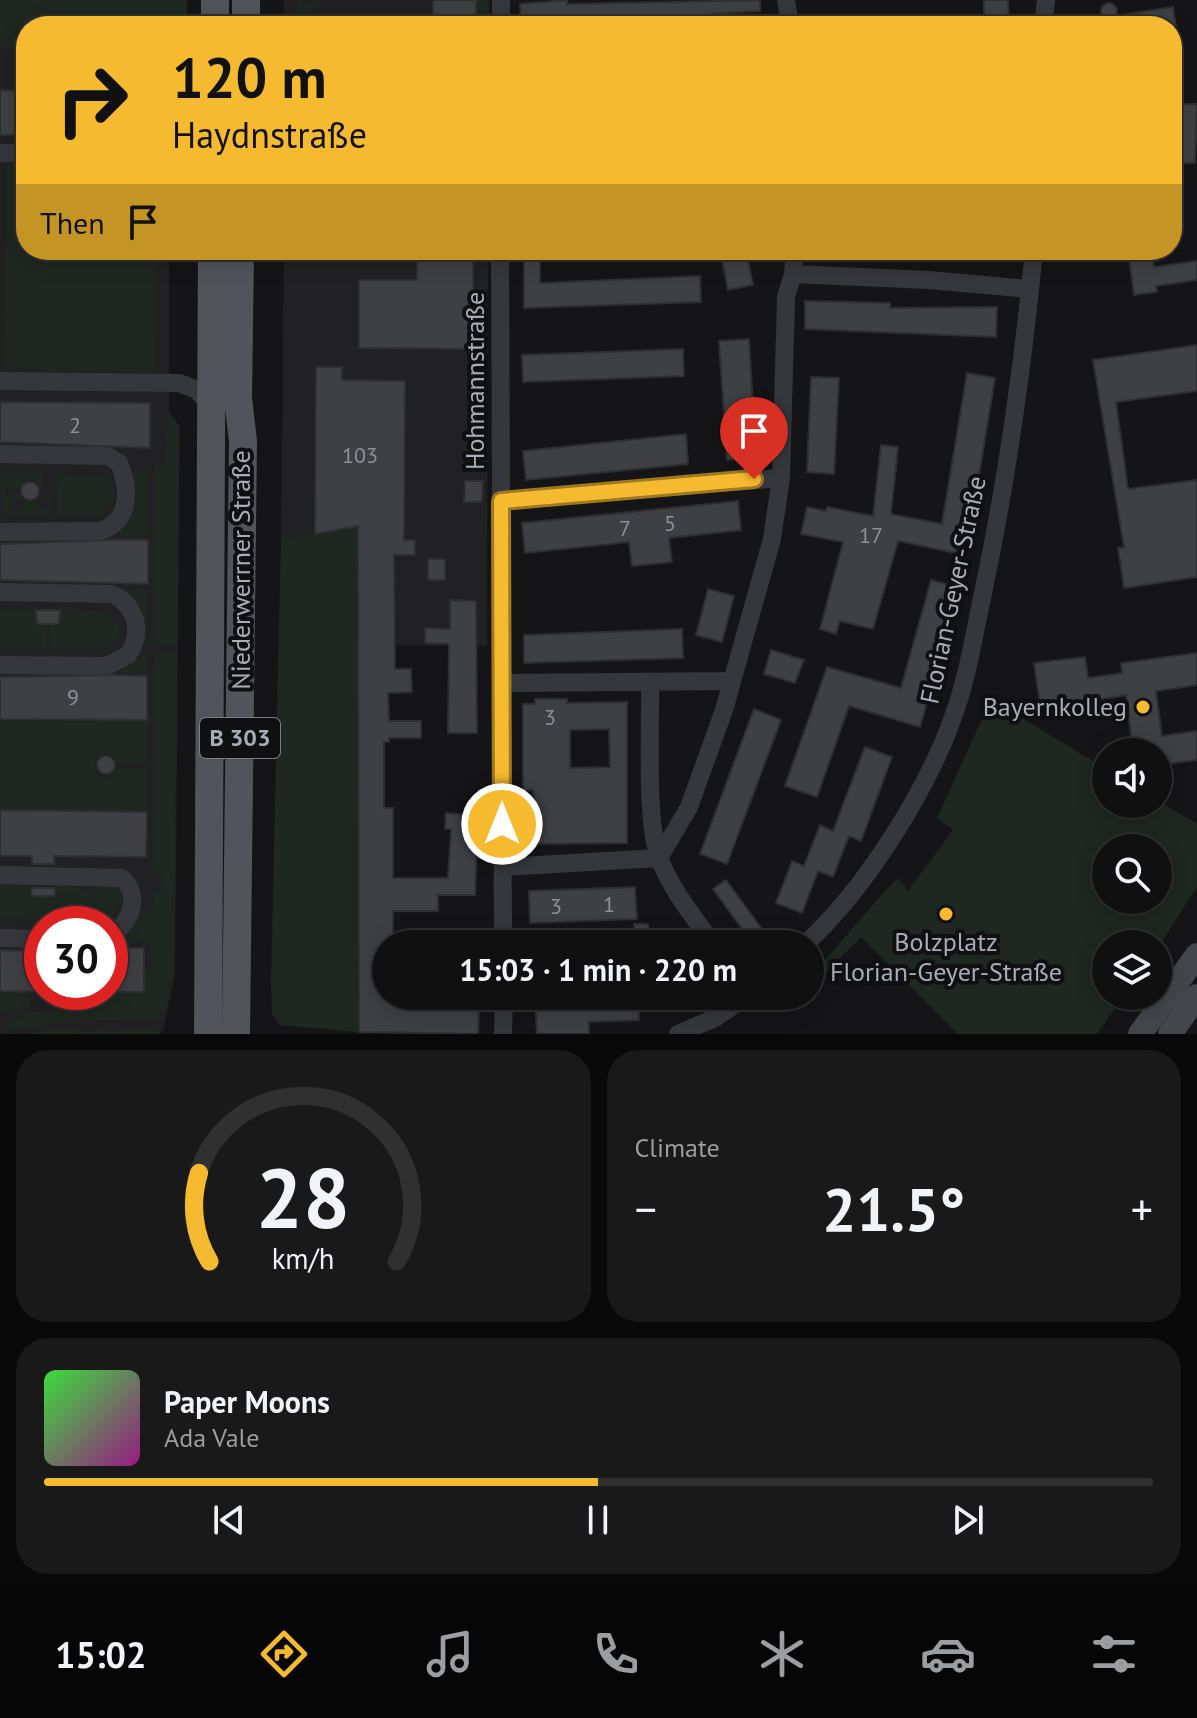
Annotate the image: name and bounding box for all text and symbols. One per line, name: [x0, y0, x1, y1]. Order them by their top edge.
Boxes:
text: 120 m: [172, 41, 327, 113]
icon: right: [40, 48, 144, 152]
text: Haydnstraße: [172, 111, 367, 158]
icon: arrive: [121, 200, 165, 244]
text: Then: [40, 203, 105, 242]
street label: Hohmannstraße: [458, 292, 491, 470]
pin: [720, 397, 788, 479]
icon: arrive: [732, 409, 776, 453]
house number: 2: [69, 411, 81, 439]
house number: 103: [342, 441, 378, 469]
street label: Niederwerrner Straße: [224, 450, 257, 690]
street label: Florian-Geyer-Straße: [912, 473, 993, 707]
house number: 5: [664, 509, 676, 537]
house number: 7: [619, 514, 631, 542]
house number: 17: [859, 521, 883, 549]
house number: 9: [67, 683, 79, 711]
place label: Bayernkolleg: [983, 690, 1127, 723]
marker: Bayernkolleg: [1134, 698, 1152, 716]
house number: 3: [544, 703, 556, 731]
road number: B 303: [200, 718, 280, 758]
map controls: [1092, 738, 1172, 1010]
button: sound: [1092, 738, 1172, 818]
position arrow: [460, 782, 544, 866]
button: search: [1092, 834, 1172, 914]
house number: 1: [603, 890, 615, 918]
house number: 3: [550, 892, 562, 920]
marker: Bolzplatz Florian-Geyer-Straße: [937, 905, 955, 923]
speed limit sign: 30: [24, 906, 128, 1010]
place label: Bolzplatz Florian-Geyer-Straße: [830, 925, 1062, 988]
button: layers: [1092, 930, 1172, 1010]
text: 15:03 · 1 min · 220 m: [459, 950, 737, 989]
text: Climate: [635, 1131, 720, 1164]
text: 28: [256, 1143, 350, 1251]
text: 21.5°: [822, 1170, 965, 1248]
text: −: [635, 1180, 657, 1237]
text: +: [1131, 1180, 1153, 1237]
text: km/h: [272, 1240, 335, 1277]
text: Paper Moons: [164, 1382, 330, 1421]
text: Ada Vale: [164, 1421, 259, 1454]
icon: previous: [207, 1498, 251, 1542]
icon: pause: [576, 1498, 620, 1542]
icon: next: [946, 1498, 990, 1542]
icon: directions: [256, 1626, 312, 1682]
icon: music: [422, 1626, 478, 1682]
icon: phone: [588, 1626, 644, 1682]
icon: climate: [754, 1626, 810, 1682]
icon: car: [920, 1626, 976, 1682]
icon: filters: [1086, 1626, 1142, 1682]
text: 15:02: [55, 1631, 146, 1678]

